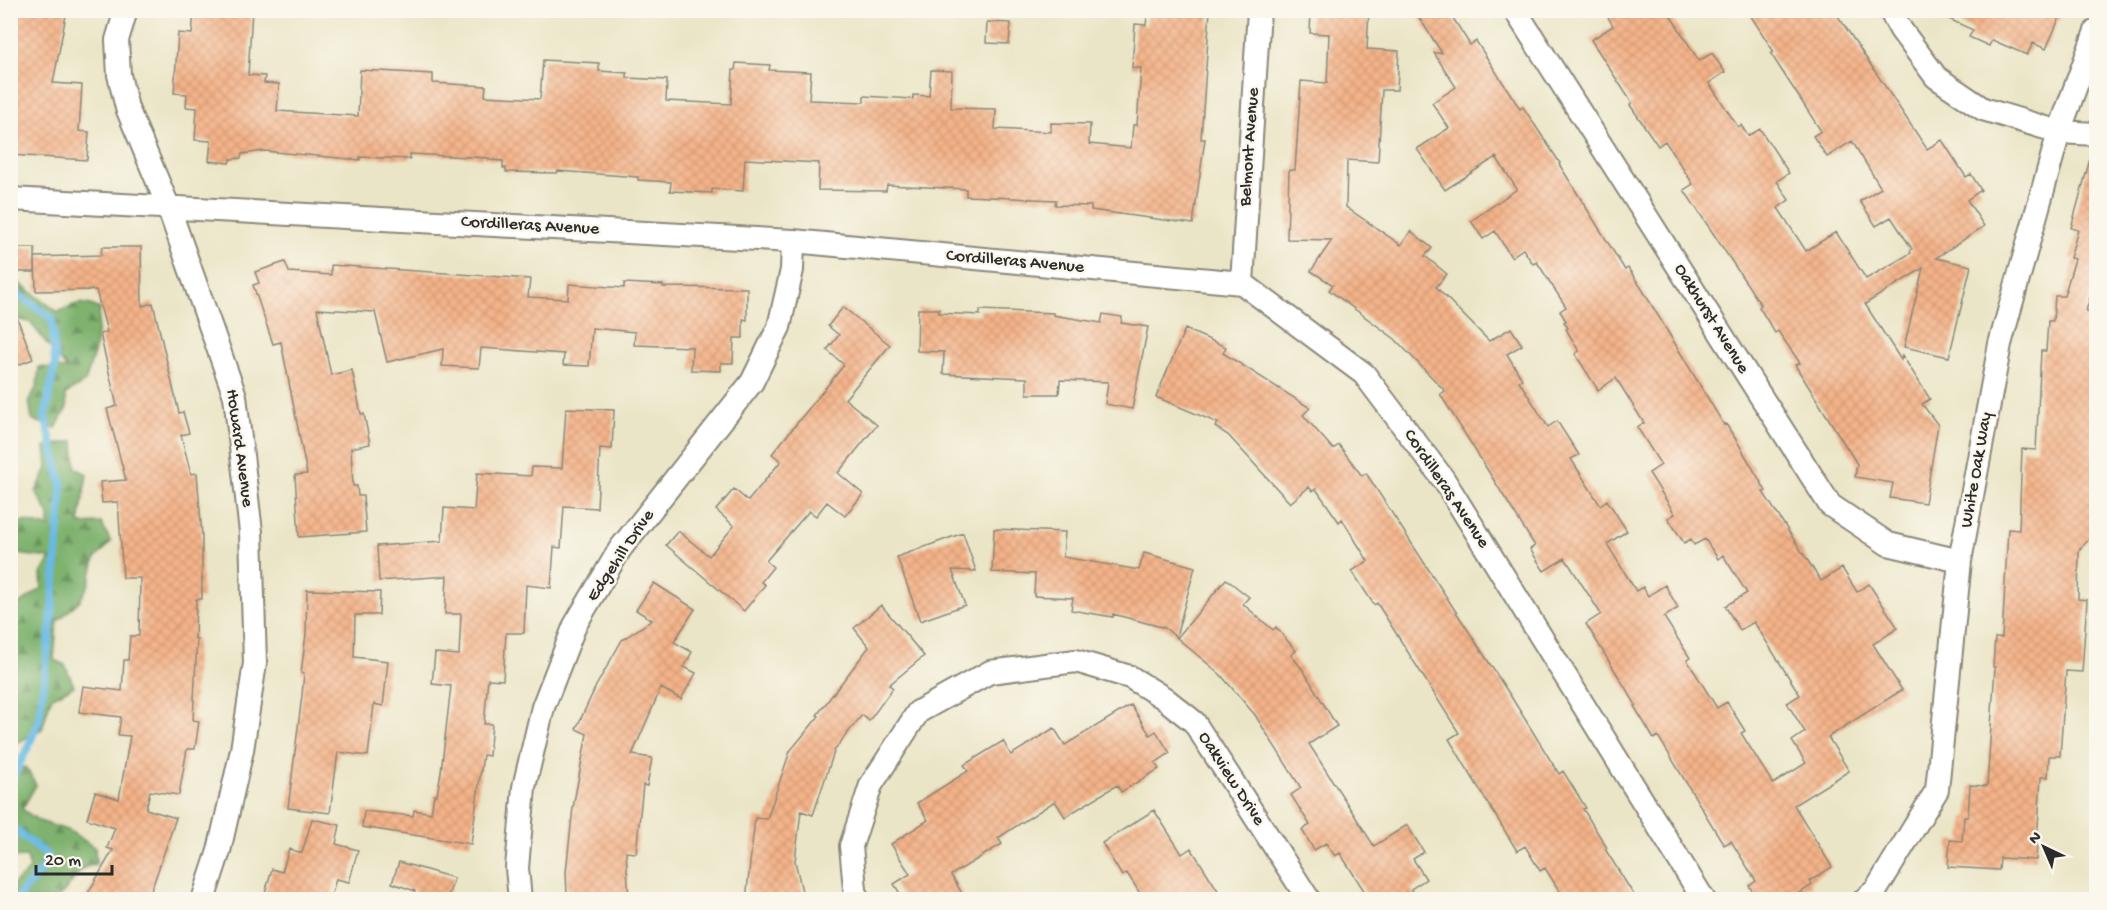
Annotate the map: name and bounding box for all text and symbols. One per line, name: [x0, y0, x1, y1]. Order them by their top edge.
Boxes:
street label: Belmont Avenue: [1235, 86, 1265, 208]
street label: Cordilleras Avenue: [460, 212, 600, 240]
street label: Cordilleras Avenue: [945, 246, 1086, 279]
street label: Oakhurst Avenue: [1669, 260, 1754, 378]
street label: Howard Avenue: [220, 388, 258, 509]
street label: White Oak Way: [1956, 410, 1998, 529]
street label: Cordilleras Avenue: [1399, 426, 1494, 553]
street label: Edgehill Drive: [583, 505, 660, 606]
street label: Oakview Drive: [1193, 728, 1269, 830]
north arrow: [2014, 817, 2074, 877]
text: N: [2026, 828, 2047, 849]
scale bar: [36, 838, 112, 876]
text: 20 m: [45, 851, 81, 872]

